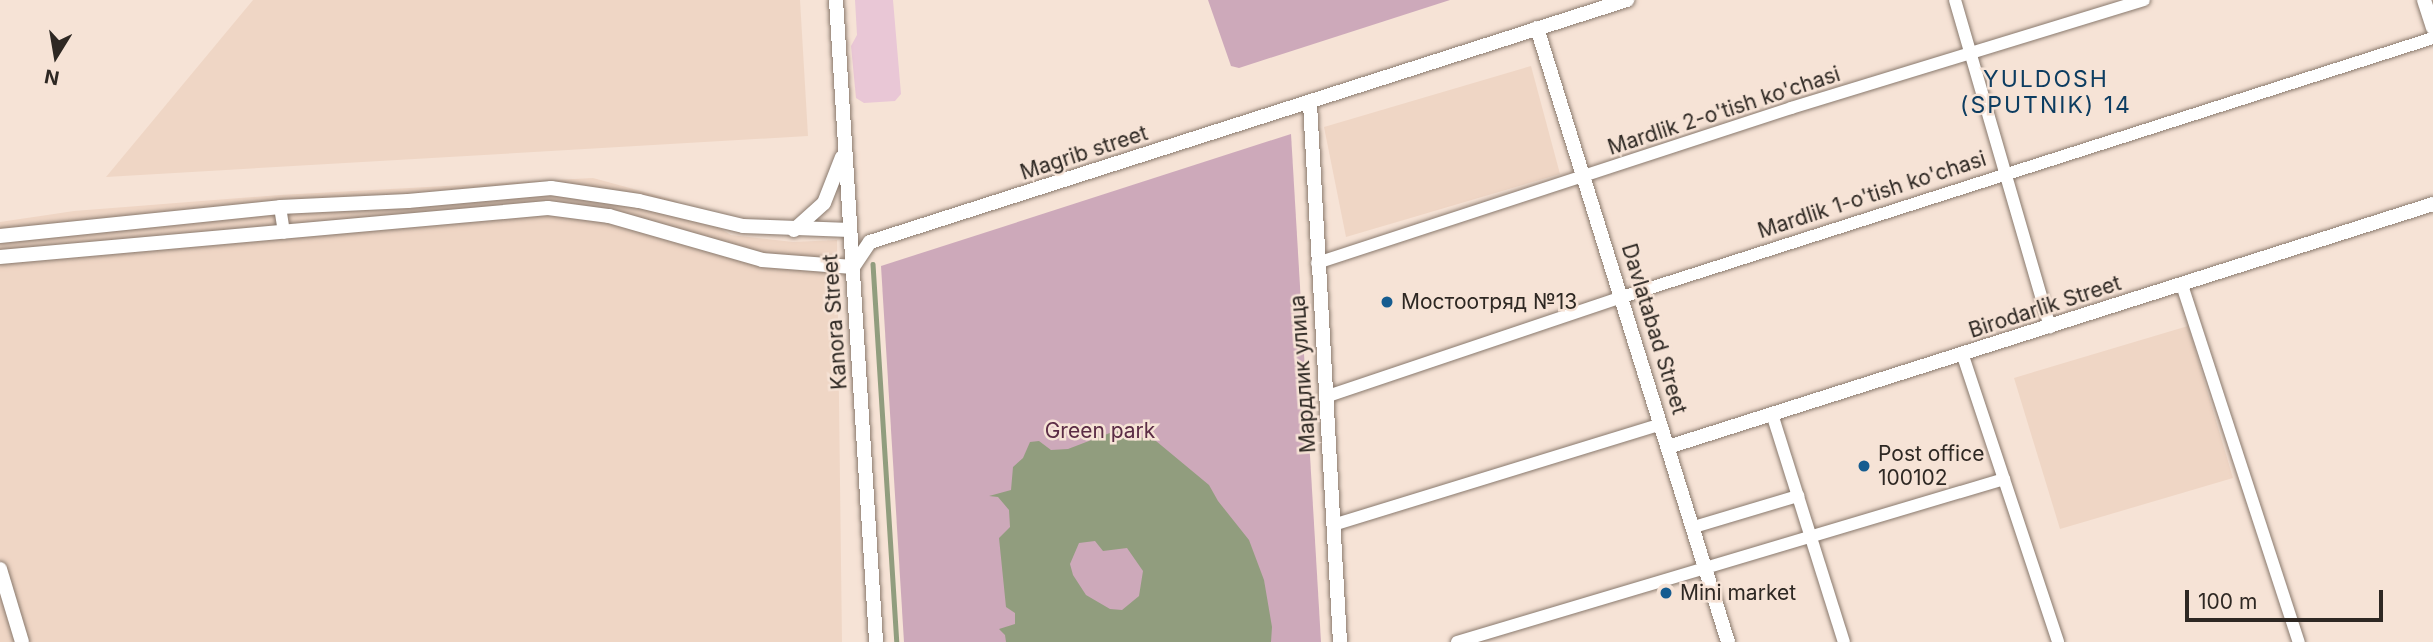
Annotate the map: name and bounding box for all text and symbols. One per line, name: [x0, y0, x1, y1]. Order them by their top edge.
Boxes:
north arrow: [21, 21, 91, 91]
street label: Mardlik 2-o'tish ko'chasi: [1605, 61, 1843, 161]
text: N: [43, 64, 61, 90]
district label: YULDOSH (SPUTNIK) 14: [1962, 65, 2130, 119]
street label: Magrib street: [1017, 121, 1151, 185]
street label: Mardlik 1-o'tish ko'chasi: [1755, 146, 1989, 244]
street label: Davlatabad Street: [1616, 241, 1692, 417]
street label: Kanora Street: [818, 253, 852, 391]
street label: Birodarlik Street: [1966, 270, 2124, 344]
place label: Мостоотряд №13: [1401, 289, 1577, 315]
street label: Мардлик улица: [1285, 294, 1321, 454]
marker: Мостоотряд №13: [1379, 294, 1395, 310]
park label: Green park: [1045, 418, 1155, 444]
place label: Post office 100102: [1878, 441, 1984, 491]
marker: Post office 100102: [1856, 458, 1872, 474]
scale bar: [2188, 576, 2386, 620]
place label: Mini market: [1680, 580, 1796, 606]
marker: Mini market: [1658, 585, 1674, 601]
text: 100 m: [2198, 589, 2257, 614]

